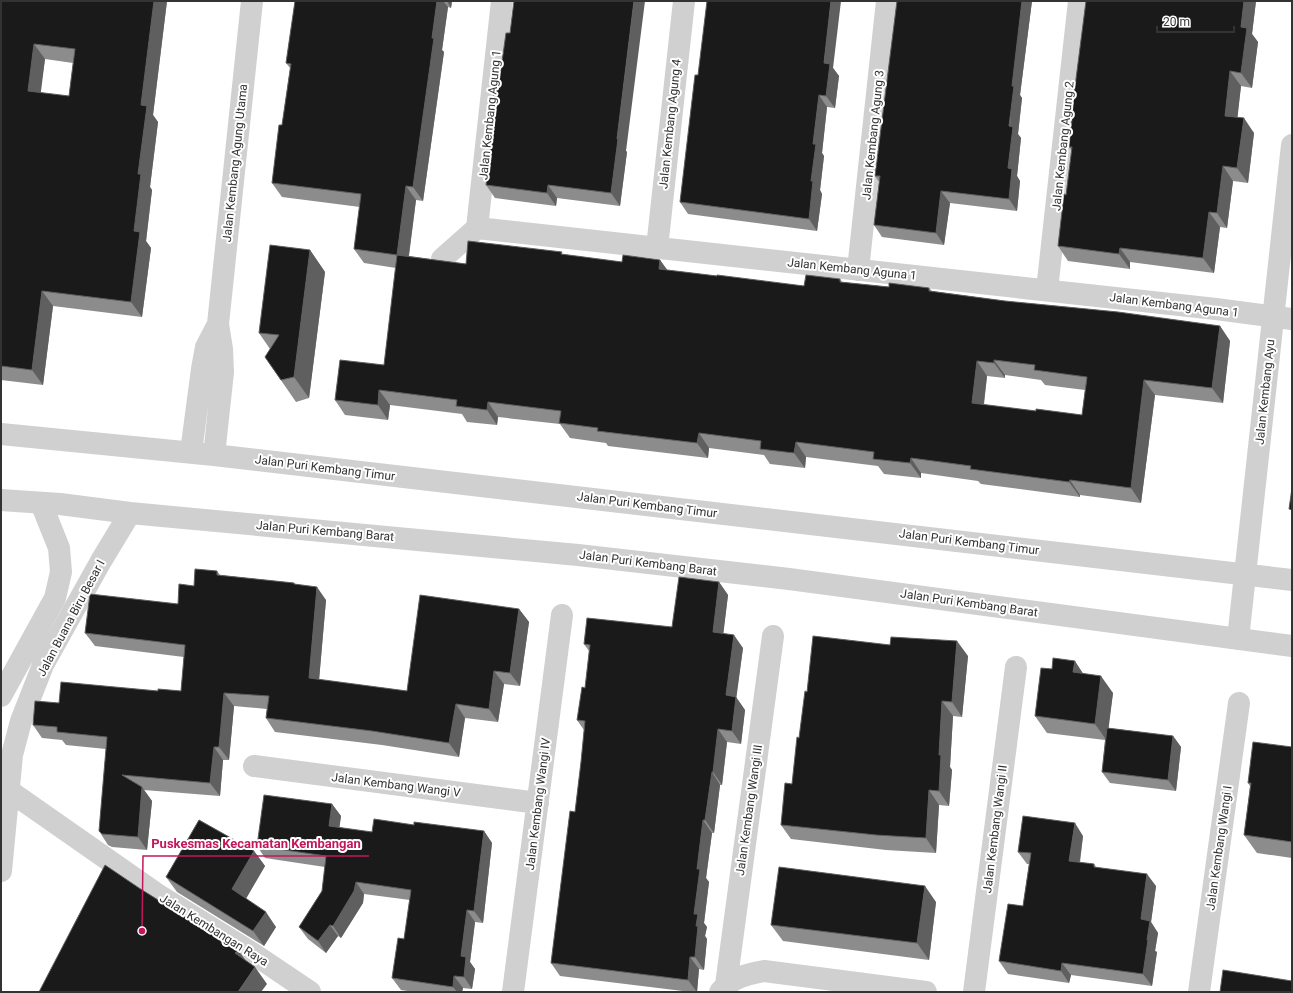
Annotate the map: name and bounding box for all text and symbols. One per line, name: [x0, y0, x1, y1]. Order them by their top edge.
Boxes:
scale bar: [1157, 8, 1234, 34]
text: 20 m: [1163, 15, 1190, 29]
street label: Jalan Kembang Agung 1: [476, 49, 504, 181]
street label: Jalan Kembang Agung 4: [656, 58, 684, 190]
street label: Jalan Kembang Agung 3: [859, 69, 887, 201]
street label: Jalan Kembang Agung 2: [1049, 80, 1077, 212]
street label: Jalan Kembang Agung Utama: [220, 83, 250, 243]
street label: Jalan Kembang Aguna 1: [787, 255, 917, 283]
street label: Jalan Kembang Aguna 1: [1109, 290, 1239, 320]
street label: Jalan Kembang Ayu: [1253, 339, 1277, 445]
street label: Jalan Puri Kembang Timur: [254, 452, 396, 484]
street label: Jalan Puri Kembang Timur: [576, 489, 718, 521]
street label: Jalan Puri Kembang Barat: [255, 518, 395, 544]
street label: Jalan Puri Kembang Timur: [898, 526, 1040, 558]
street label: Jalan Puri Kembang Barat: [578, 548, 718, 578]
street label: Jalan Buana Biru Besar I: [34, 557, 108, 679]
street label: Jalan Puri Kembang Barat: [899, 586, 1039, 620]
street label: Jalan Kembang Wangi IV: [523, 737, 553, 871]
street label: Jalan Kembang Wangi III: [733, 744, 765, 876]
street label: Jalan Kembang Wangi II: [980, 764, 1010, 894]
street label: Jalan Kembang Wangi V: [331, 770, 462, 800]
street label: Jalan Kembang Wangi I: [1203, 785, 1235, 911]
callout: Puskesmas Kecamatan Kembangan: [143, 831, 369, 856]
text: Puskesmas Kecamatan Kembangan: [151, 836, 361, 851]
street label: Jalan Kembangan Raya: [157, 891, 271, 969]

